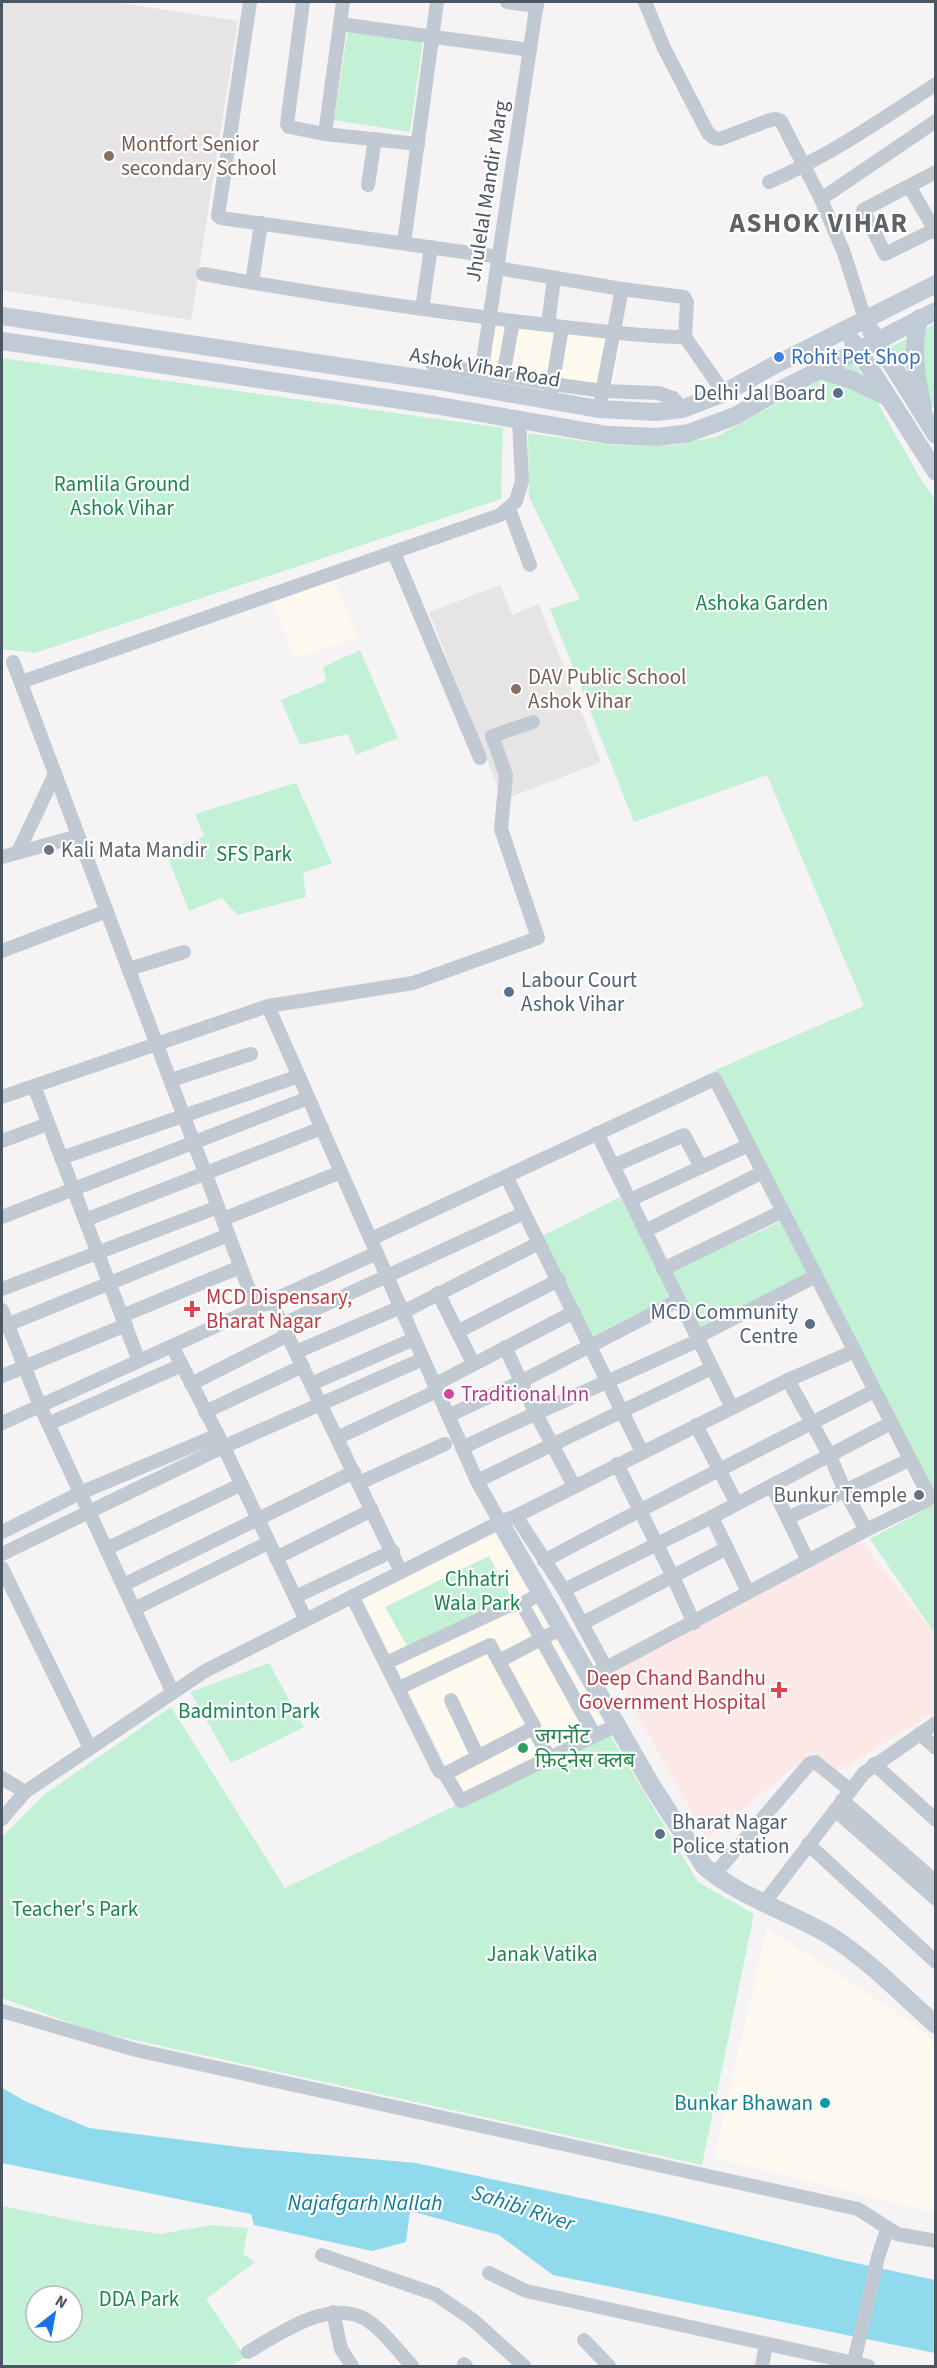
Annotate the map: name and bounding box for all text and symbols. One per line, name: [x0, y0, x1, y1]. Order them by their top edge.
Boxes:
street label: Jhulelal Mandir Marg: [458, 98, 516, 284]
place label: Montfort Senior secondary School: [121, 129, 277, 183]
marker: Montfort Senior secondary School: [102, 149, 116, 163]
district label: ASHOK VIHAR: [729, 204, 909, 243]
street label: Ashok Vihar Road: [407, 339, 563, 395]
place label: Rohit Pet Shop: [791, 342, 921, 372]
marker: Rohit Pet Shop: [772, 350, 786, 364]
place label: Delhi Jal Board: [694, 378, 826, 408]
marker: Delhi Jal Board: [831, 386, 845, 400]
park label: Ramlila Ground Ashok Vihar: [54, 469, 190, 523]
park label: Ashoka Garden: [696, 588, 828, 618]
place label: DAV Public School Ashok Vihar: [528, 662, 686, 716]
marker: DAV Public School Ashok Vihar: [509, 682, 523, 696]
place label: Kali Mata Mandir: [61, 835, 208, 865]
park label: SFS Park: [216, 839, 293, 869]
marker: Kali Mata Mandir: [42, 843, 56, 857]
place label: Labour Court Ashok Vihar: [521, 965, 637, 1019]
marker: Labour Court Ashok Vihar: [502, 985, 516, 999]
place label: MCD Dispensary, Bharat Nagar: [206, 1282, 352, 1336]
place label: MCD Community Centre: [650, 1297, 798, 1351]
marker: MCD Dispensary, Bharat Nagar: [183, 1300, 201, 1318]
marker: MCD Community Centre: [803, 1317, 817, 1331]
place label: Traditional Inn: [461, 1379, 589, 1409]
marker: Traditional Inn: [442, 1387, 456, 1401]
place label: Bunkur Temple: [774, 1480, 907, 1510]
marker: Bunkur Temple: [912, 1488, 926, 1502]
park label: Chhatri Wala Park: [434, 1564, 521, 1618]
place label: Deep Chand Bandhu Government Hospital: [579, 1663, 766, 1717]
marker: Deep Chand Bandhu Government Hospital: [770, 1681, 788, 1699]
park label: Badminton Park: [178, 1696, 320, 1726]
place label: जगर्नॉट फ़िट्नेस क्लब: [535, 1721, 636, 1775]
marker: जगर्नॉट फ़िट्नेस क्लब: [516, 1741, 530, 1755]
place label: Bharat Nagar Police station: [672, 1807, 790, 1861]
marker: Bharat Nagar Police station: [653, 1827, 667, 1841]
park label: Teacher's Park: [12, 1894, 139, 1924]
park label: Janak Vatika: [487, 1939, 598, 1969]
place label: Bunkar Bhawan: [674, 2088, 813, 2118]
marker: Bunkar Bhawan: [818, 2096, 832, 2110]
water label: Sahibi River: [467, 2176, 580, 2240]
water label: Najafgarh Nallah: [288, 2187, 442, 2219]
north arrow: [24, 2284, 84, 2344]
park label: DDA Park: [99, 2284, 180, 2314]
text: N: [51, 2290, 71, 2314]

